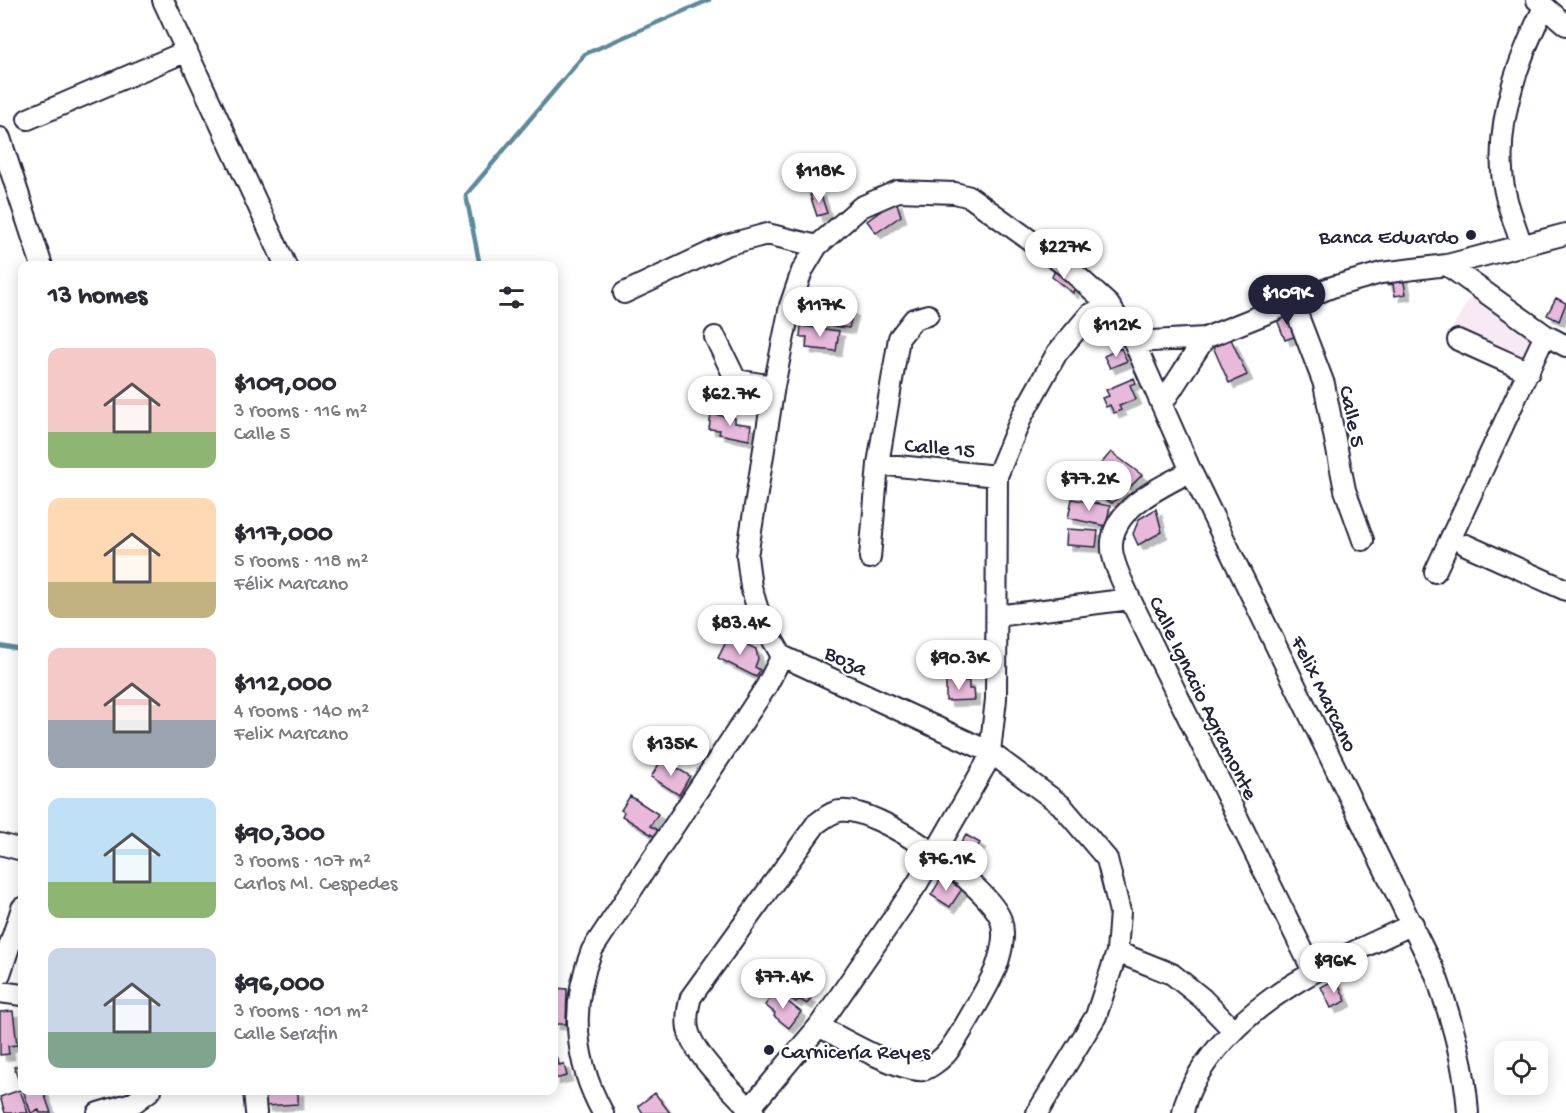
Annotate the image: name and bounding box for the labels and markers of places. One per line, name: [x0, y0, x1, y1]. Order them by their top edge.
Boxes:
pin: $118K: [777, 153, 861, 204]
place label: Banca Eduardo: [1318, 226, 1459, 252]
marker: Banca Eduardo: [1464, 228, 1478, 242]
pin: $227K: [1022, 229, 1106, 280]
pin: $109K: [1245, 275, 1329, 326]
pin: $117K: [778, 287, 862, 338]
pin: $112K: [1074, 307, 1158, 358]
pin: $62.7K: [681, 376, 779, 427]
pin: $77.2K: [1040, 461, 1138, 512]
pin: $83.4K: [691, 605, 789, 656]
pin: $90.3K: [910, 640, 1008, 691]
pin: $135K: [629, 726, 713, 777]
pin: $76.1K: [897, 841, 995, 892]
pin: $96K: [1298, 943, 1370, 994]
pin: $77.4K: [734, 959, 832, 1010]
place label: Carnicería Reyes: [781, 1041, 931, 1067]
marker: Carnicería Reyes: [762, 1043, 776, 1057]

